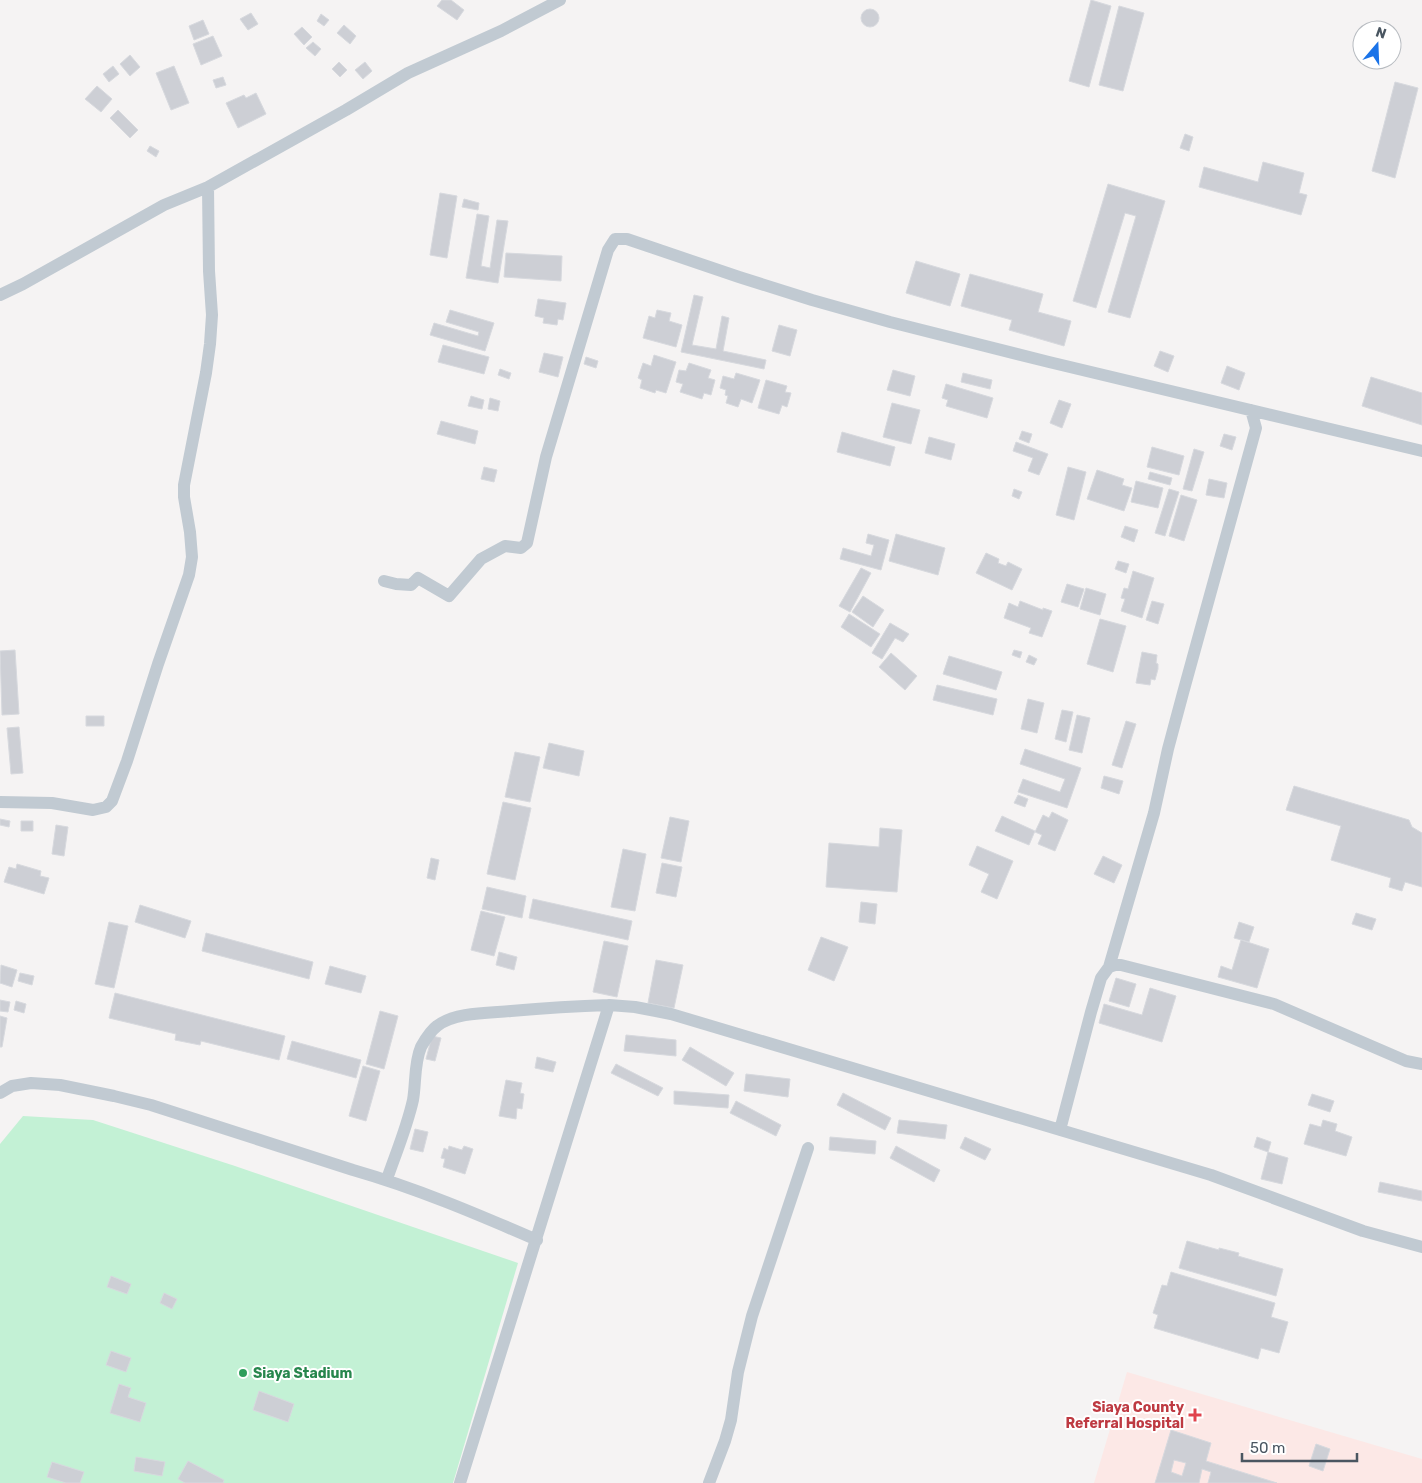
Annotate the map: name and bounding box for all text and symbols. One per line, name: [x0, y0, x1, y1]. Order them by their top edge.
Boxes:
north arrow: [1352, 20, 1402, 70]
text: N: [1374, 24, 1389, 43]
place label: Siaya Stadium: [253, 1365, 352, 1382]
marker: Siaya Stadium: [237, 1367, 249, 1379]
place label: Siaya County Referral Hospital: [1066, 1399, 1185, 1432]
marker: Siaya County Referral Hospital: [1188, 1408, 1202, 1422]
scale bar: [1242, 1430, 1357, 1462]
text: 50 m: [1250, 1439, 1285, 1457]

